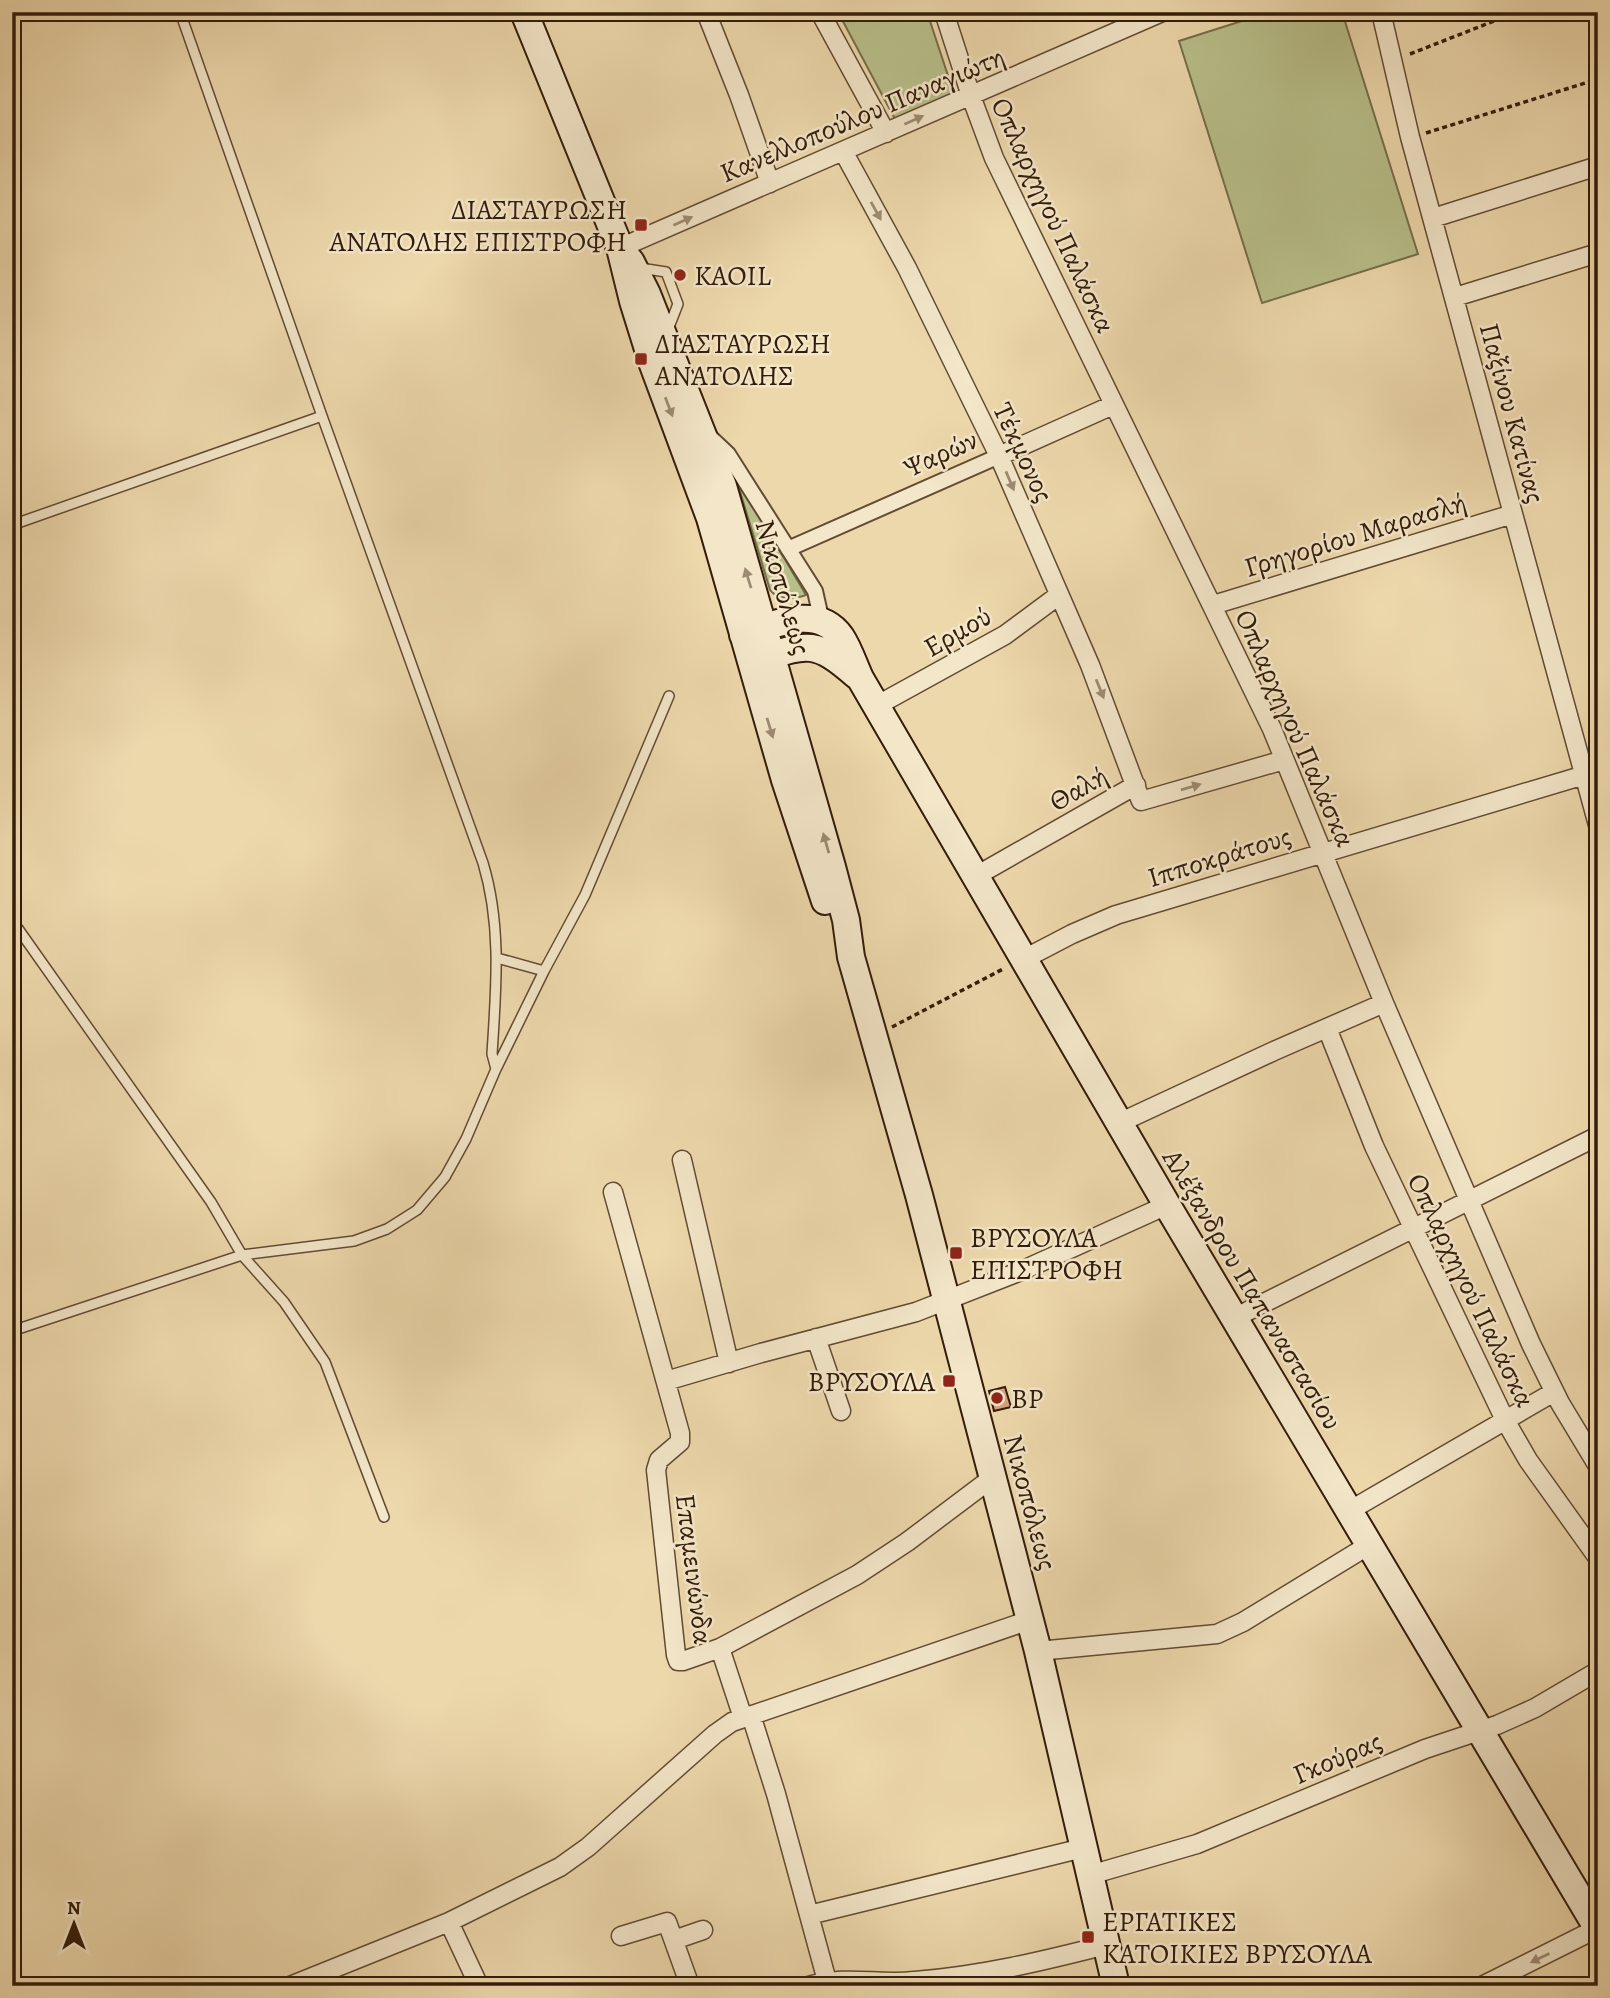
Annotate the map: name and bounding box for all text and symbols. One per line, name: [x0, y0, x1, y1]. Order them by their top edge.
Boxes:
street label: Κανελλοπούλου Παναγιώτη: [714, 38, 1011, 192]
street label: Οπλαρχηγού Παλάσκα: [982, 91, 1124, 339]
one-way arrow: [904, 114, 924, 126]
place label: ΔΙΑΣΤΑΥΡΩΣΗ ΑΝΑΤΟΛΗΣ ΕΠΙΣΤΡΟΦΗ: [328, 191, 627, 261]
one-way arrow: [870, 201, 882, 220]
one-way arrow: [672, 215, 693, 226]
marker: ΔΙΑΣΤΑΥΡΩΣΗ ΑΝΑΤΟΛΗΣ ΕΠΙΣΤΡΟΦΗ: [633, 217, 649, 233]
place label: KAOIL: [694, 257, 772, 295]
marker: KAOIL: [672, 267, 688, 283]
street label: Παξίνου Κατίνας: [1470, 319, 1554, 507]
place label: ΔΙΑΣΤΑΥΡΩΣΗ ΑΝΑΤΟΛΗΣ: [654, 325, 831, 395]
marker: ΔΙΑΣΤΑΥΡΩΣΗ ΑΝΑΤΟΛΗΣ: [633, 351, 649, 367]
one-way arrow: [664, 396, 675, 417]
street label: Τέκμονος: [984, 396, 1063, 508]
street label: Ψαρών: [897, 421, 984, 487]
one-way arrow: [1004, 470, 1015, 491]
street label: Γρηγορίου Μαρασλή: [1240, 483, 1471, 587]
street label: Νικοπόλεως: [746, 515, 820, 659]
one-way arrow: [743, 567, 753, 588]
street label: Ερμού: [917, 597, 998, 666]
street label: Οπλαρχηγού Παλάσκα: [1226, 604, 1365, 853]
one-way arrow: [1095, 679, 1106, 700]
one-way arrow: [766, 718, 776, 739]
street label: Θαλή: [1042, 757, 1115, 821]
one-way arrow: [1180, 781, 1201, 791]
street label: Ιπποκράτους: [1143, 817, 1296, 897]
one-way arrow: [820, 832, 830, 853]
street label: Αλέξανδρου Παπαναστασίου: [1153, 1141, 1351, 1437]
street label: Οπλαρχηγού Παλάσκα: [1398, 1167, 1544, 1414]
place label: ΒΡΥΣΟΥΛΑ ΕΠΙΣΤΡΟΦΗ: [970, 1219, 1123, 1289]
marker: ΒΡΥΣΟΥΛΑ ΕΠΙΣΤΡΟΦΗ: [948, 1245, 964, 1261]
place label: ΒΡΥΣΟΥΛΑ: [808, 1363, 936, 1401]
marker: ΒΡΥΣΟΥΛΑ: [941, 1373, 957, 1389]
place label: BP: [1011, 1380, 1043, 1418]
marker: BP: [989, 1390, 1005, 1406]
street label: Νικοπόλεως: [994, 1430, 1066, 1574]
street label: Επαμεινώνδα: [666, 1492, 722, 1647]
street label: Γκούρας: [1287, 1722, 1388, 1794]
north arrow: [38, 1890, 108, 1960]
text: N: [67, 1895, 81, 1921]
place label: ΕΡΓΑΤΙΚΕΣ ΚΑΤΟΙΚΙΕΣ ΒΡΥΣΟΥΛΑ: [1102, 1903, 1372, 1973]
marker: ΕΡΓΑΤΙΚΕΣ ΚΑΤΟΙΚΙΕΣ ΒΡΥΣΟΥΛΑ: [1080, 1929, 1096, 1945]
one-way arrow: [1530, 1952, 1550, 1964]

